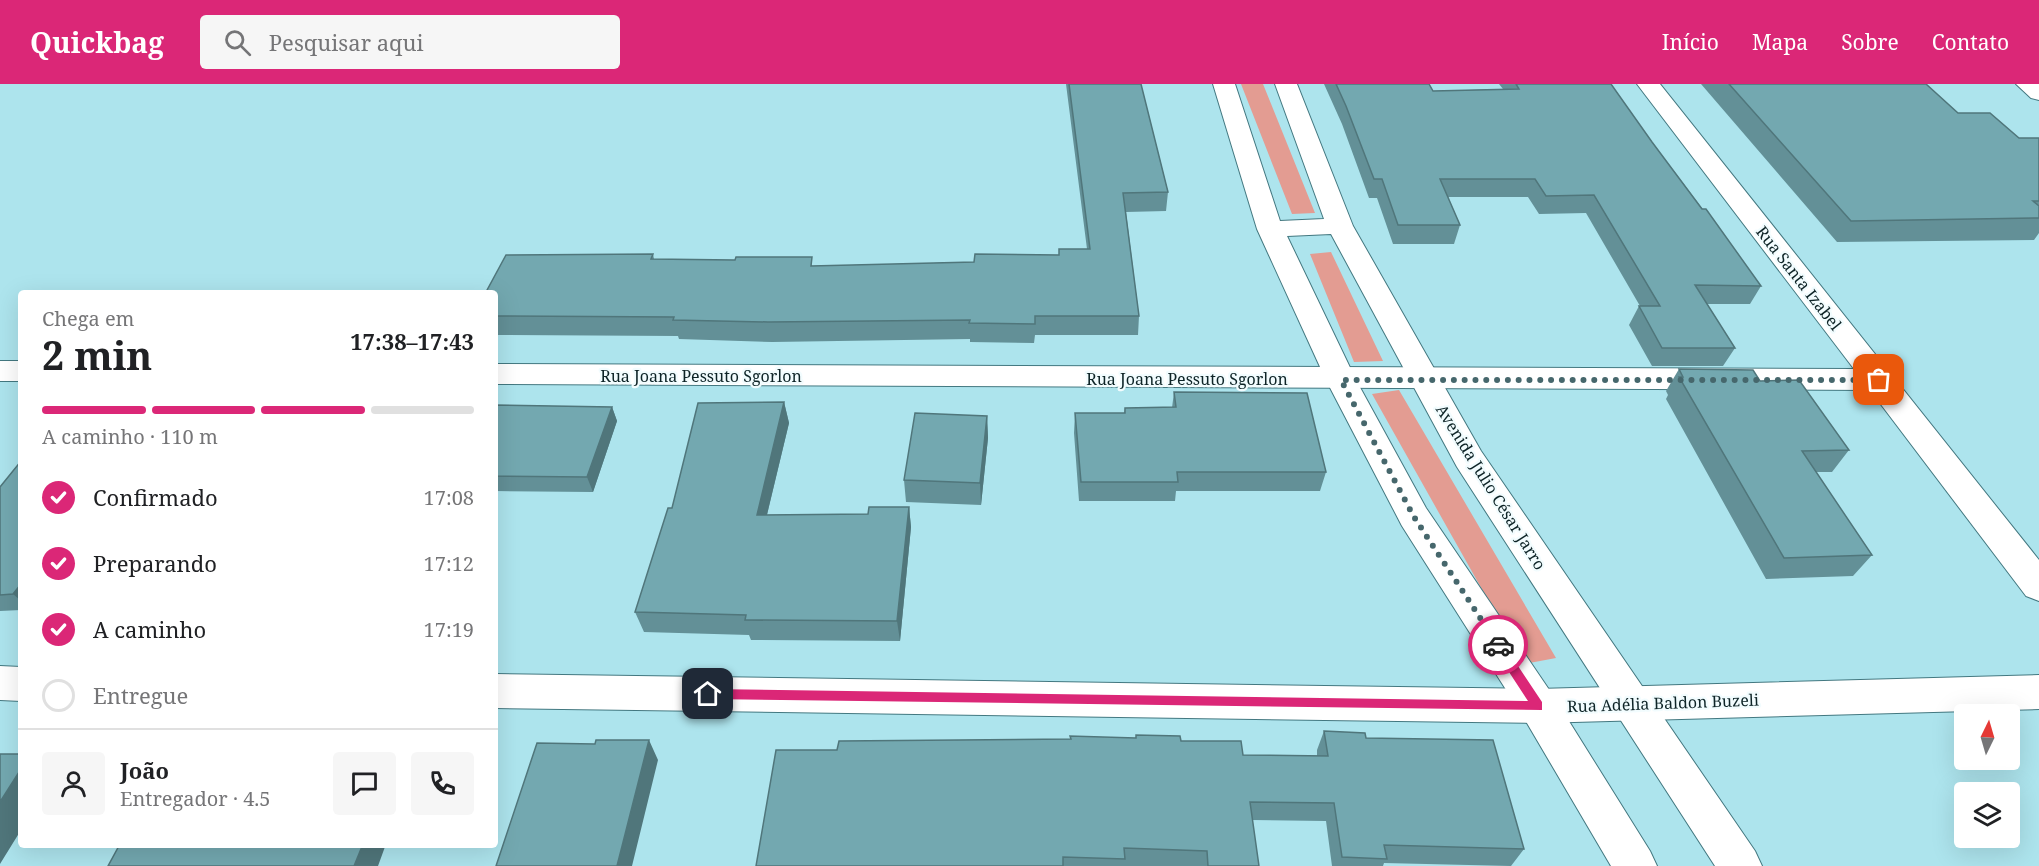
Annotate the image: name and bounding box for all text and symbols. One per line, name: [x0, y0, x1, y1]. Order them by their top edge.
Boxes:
search box: [200, 15, 620, 69]
text: Quickbag: [30, 23, 164, 61]
icon: search: [221, 26, 254, 59]
text: Pesquisar aqui: [269, 27, 424, 57]
text: Início: [1662, 28, 1719, 56]
text: Mapa: [1752, 28, 1808, 56]
text: Sobre: [1841, 28, 1899, 56]
text: Contato: [1932, 28, 2009, 56]
street label: Rua Santa Izabel: [1751, 221, 1847, 335]
text: Chega em: [42, 305, 135, 332]
text: 17:38–17:43: [350, 326, 474, 356]
text: 2 min: [42, 328, 152, 381]
pin: [1853, 354, 1904, 405]
icon: bag: [1862, 363, 1895, 396]
street label: Rua Joana Pessuto Sgorlon: [600, 365, 802, 387]
street label: Rua Joana Pessuto Sgorlon: [1086, 368, 1288, 390]
street label: Avenida Julio César Jarro: [1431, 400, 1551, 574]
text: A caminho · 110 m: [42, 423, 218, 450]
icon: check: [42, 481, 75, 514]
text: Confirmado: [93, 482, 218, 512]
text: 17:08: [424, 484, 474, 511]
icon: check: [42, 547, 75, 580]
text: Preparando: [93, 548, 217, 578]
text: 17:12: [424, 550, 474, 577]
icon: check: [42, 613, 75, 646]
text: A caminho: [93, 614, 206, 644]
courier: [1468, 615, 1528, 675]
text: 17:19: [424, 616, 474, 643]
icon: car: [1482, 629, 1515, 662]
pin: [682, 668, 733, 719]
icon: home: [691, 677, 724, 710]
text: Entregue: [93, 680, 188, 710]
street label: Rua Adélia Baldon Buzeli: [1567, 689, 1759, 717]
north arrow: [1954, 704, 2020, 770]
map controls: [1954, 704, 2020, 848]
button: person: [42, 752, 105, 815]
button: chat: [333, 752, 396, 815]
button: phone: [411, 752, 474, 815]
text: João: [120, 755, 169, 785]
button: layers: [1954, 782, 2020, 848]
text: Entregador · 4.5: [120, 785, 271, 812]

